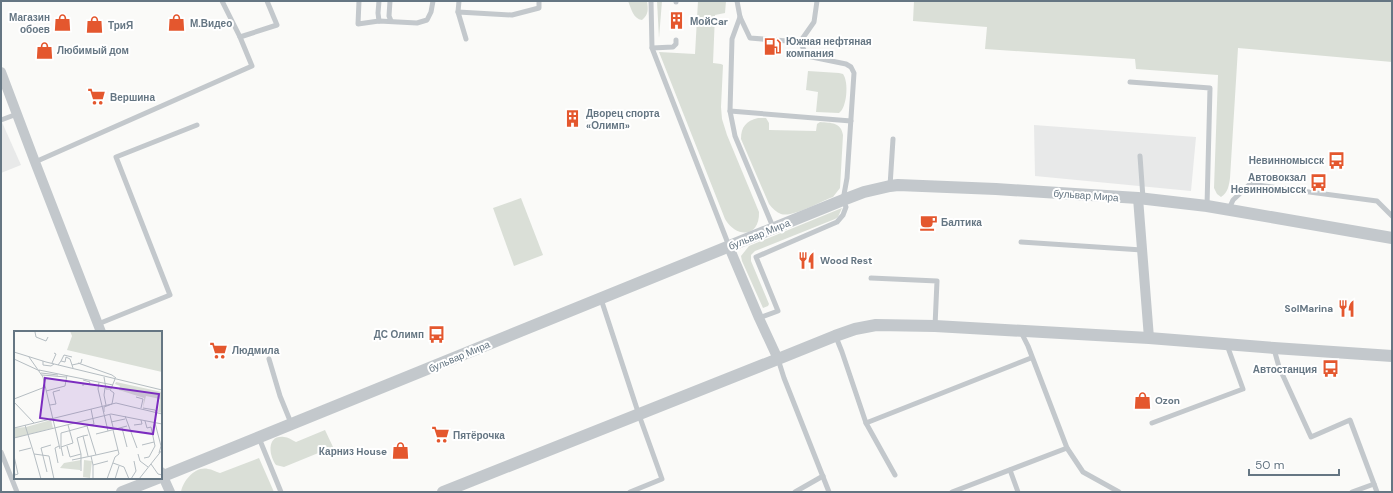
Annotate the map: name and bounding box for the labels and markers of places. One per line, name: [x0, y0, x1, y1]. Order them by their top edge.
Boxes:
place label: Магазин обоев: [9, 11, 50, 36]
building icon: МойCar: [667, 11, 687, 31]
shop icon: Магазин обоев: [53, 13, 73, 33]
shop icon: М.Видео: [167, 13, 187, 33]
shop icon: ТриЯ: [85, 15, 105, 35]
place label: МойCar: [690, 15, 728, 28]
place label: М.Видео: [190, 17, 232, 30]
place label: ТриЯ: [108, 19, 133, 32]
place label: Южная нефтяная компания: [786, 35, 872, 60]
fuel station icon: Южная нефтяная компания: [763, 37, 783, 57]
shop icon: Любимый дом: [34, 40, 54, 60]
place label: Любимый дом: [57, 44, 129, 57]
supermarket icon: Вершина: [87, 87, 107, 107]
place label: Вершина: [110, 91, 155, 104]
place label: Дворец спорта «Олимп»: [586, 107, 660, 132]
building icon: Дворец спорта «Олимп»: [563, 109, 583, 129]
bus stop icon: Невинномысск: [1327, 150, 1347, 170]
place label: Невинномысск: [1249, 154, 1325, 167]
place label: Автовокзал Невинномысск: [1231, 171, 1307, 196]
bus stop icon: Автовокзал Невинномысск: [1309, 173, 1329, 193]
cafe icon: Балтика: [918, 212, 938, 232]
place label: Балтика: [941, 216, 982, 229]
restaurant icon: Wood Rest: [797, 250, 817, 270]
place label: Wood Rest: [820, 254, 872, 267]
restaurant icon: SolMarina: [1336, 298, 1356, 318]
place label: SolMarina: [1285, 302, 1333, 315]
bus stop icon: ДС Олимп: [427, 324, 447, 344]
place label: ДС Олимп: [374, 328, 424, 341]
supermarket icon: Людмила: [209, 340, 229, 360]
place label: Людмила: [232, 344, 280, 357]
bus stop icon: Автостанция: [1320, 359, 1340, 379]
place label: Автостанция: [1253, 363, 1317, 376]
shop icon: Ozon: [1132, 390, 1152, 410]
place label: Ozon: [1155, 394, 1180, 407]
supermarket icon: Пятёрочка: [430, 425, 450, 445]
place label: Пятёрочка: [453, 429, 505, 442]
shop icon: Карниз House: [390, 441, 410, 461]
place label: Карниз House: [319, 445, 387, 458]

